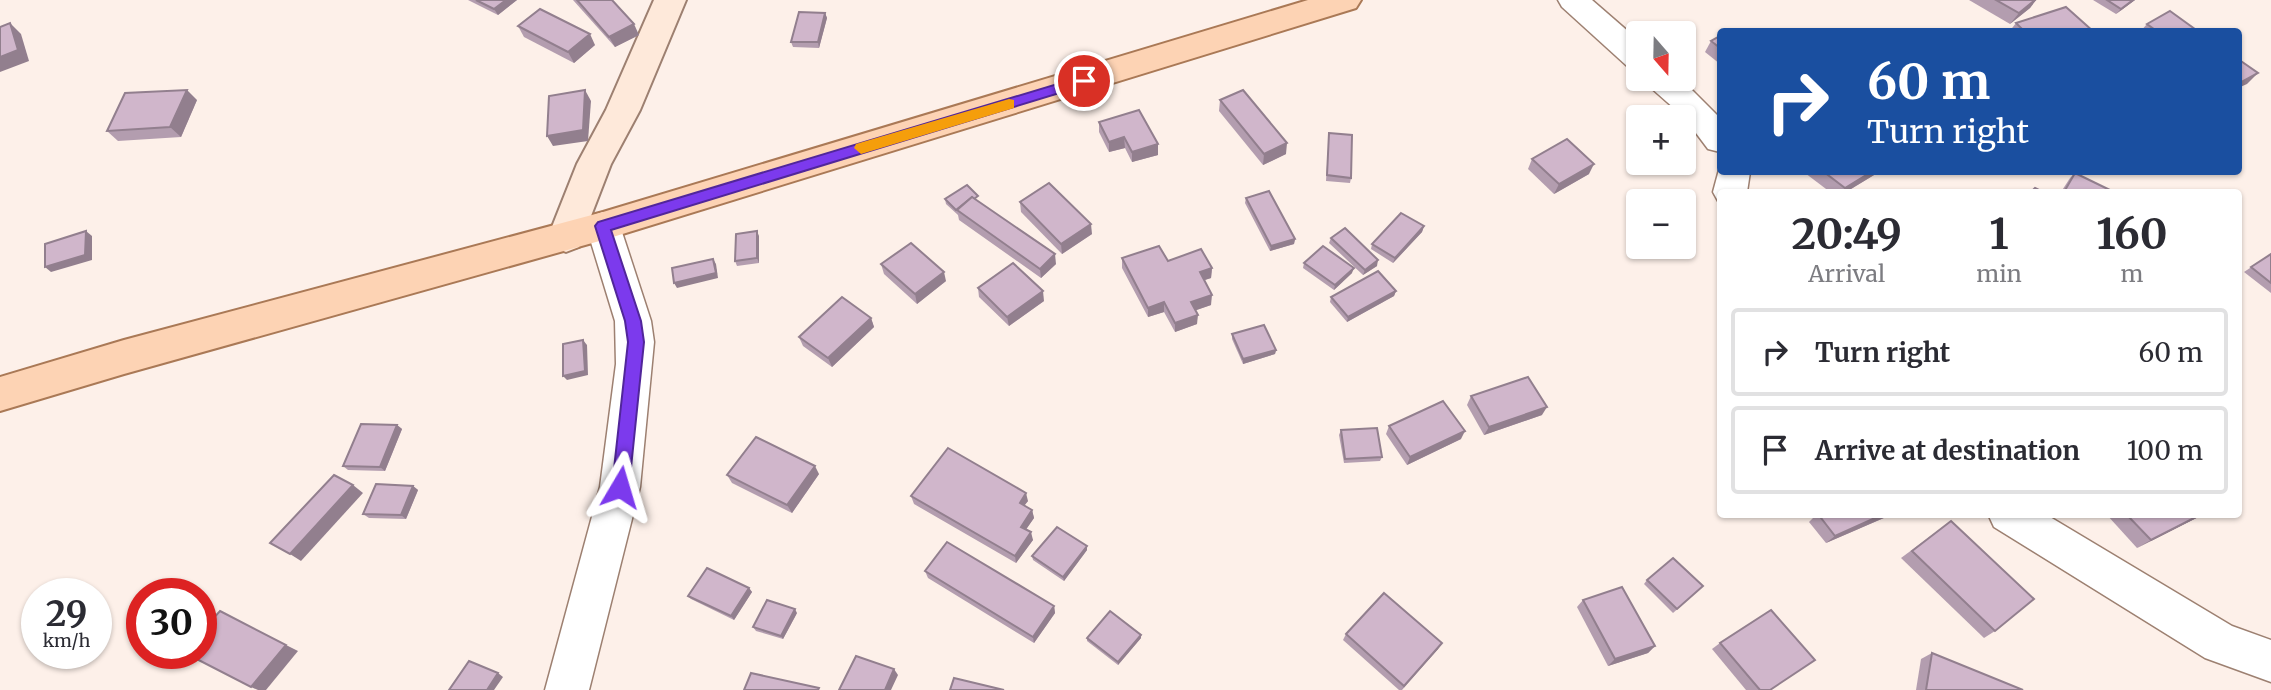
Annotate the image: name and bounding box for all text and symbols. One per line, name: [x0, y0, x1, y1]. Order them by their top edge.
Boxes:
north arrow: [1626, 21, 1696, 91]
map controls: [1626, 21, 1696, 259]
pin: [1054, 51, 1114, 111]
text: 60 m: [1867, 51, 1990, 112]
icon: right: [1752, 56, 1843, 147]
icon: arrive: [1065, 62, 1103, 100]
button: +: [1626, 105, 1696, 175]
text: Turn right: [1867, 112, 2029, 152]
button: −: [1626, 189, 1696, 259]
text: 20:49: [1791, 208, 1902, 260]
text: 1: [1989, 208, 2009, 260]
text: 160: [2096, 208, 2168, 260]
text: Arrival: [1808, 259, 1885, 288]
text: min: [1976, 259, 2022, 288]
text: m: [2121, 259, 2143, 288]
icon: right: [1756, 333, 1794, 371]
text: Turn right: [1815, 336, 1950, 369]
text: 60 m: [2139, 336, 2203, 369]
icon: arrive: [1756, 431, 1794, 469]
text: Arrive at destination: [1815, 434, 2080, 467]
text: 100 m: [2127, 434, 2203, 467]
position arrow: [583, 450, 657, 524]
speed limit sign: 30: [126, 578, 217, 669]
text: 29: [46, 592, 87, 636]
text: km/h: [43, 629, 90, 652]

